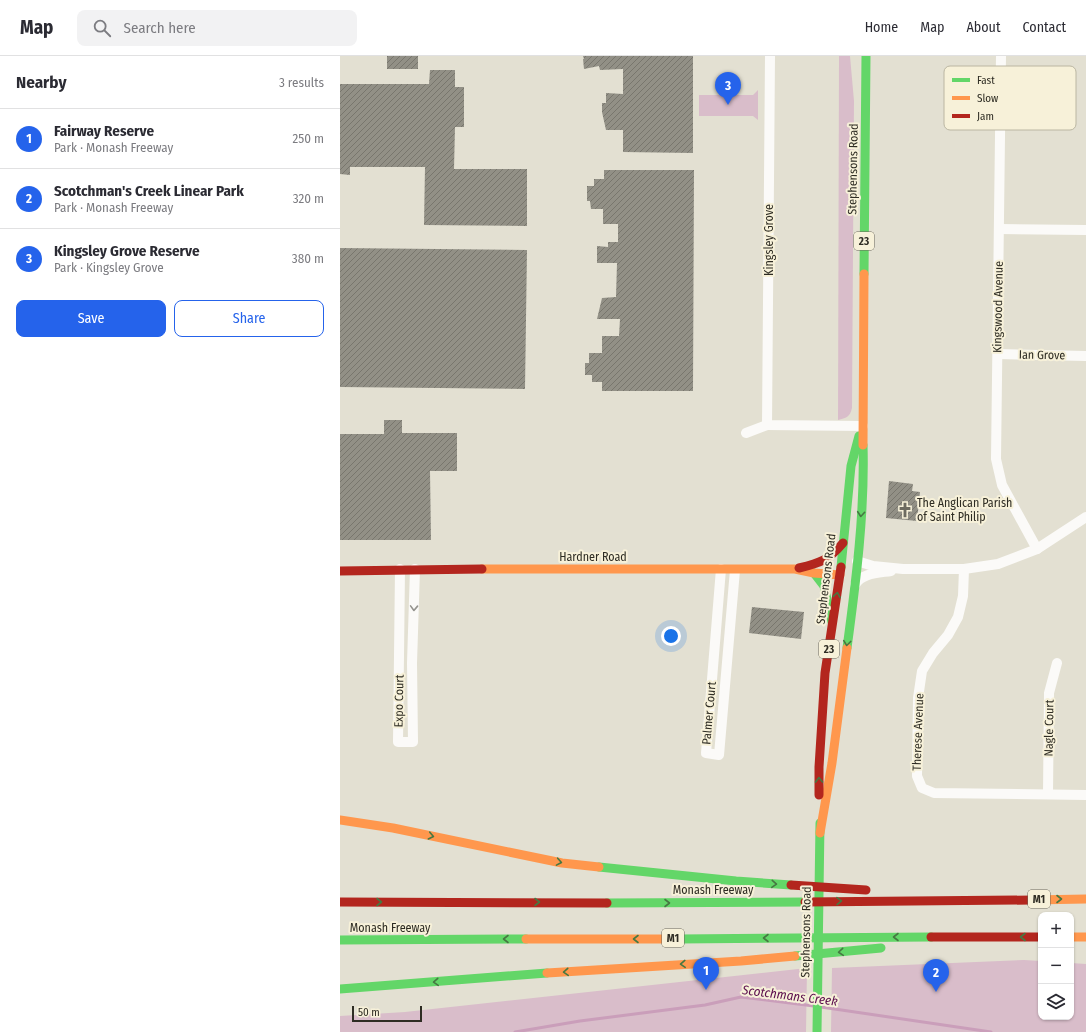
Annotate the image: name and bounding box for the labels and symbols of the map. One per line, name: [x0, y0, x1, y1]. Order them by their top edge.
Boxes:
legend: [944, 66, 1076, 130]
pin: 3: [715, 72, 741, 105]
text: Fast: [977, 74, 995, 87]
text: Slow: [977, 92, 998, 105]
text: Jam: [977, 110, 994, 123]
street label: Stephensons Road: [845, 123, 861, 215]
street label: Kingsley Grove: [762, 204, 776, 276]
road number: 23: [854, 232, 874, 250]
street label: Kingswood Avenue: [990, 261, 1006, 353]
street label: Ian Grove: [1019, 348, 1065, 362]
place label: The Anglican Parish of Saint Philip: [917, 496, 1012, 524]
church icon: The Anglican Parish of Saint Philip: [896, 501, 914, 519]
one-way arrow: [857, 511, 866, 517]
street label: Stephensons Road: [813, 533, 839, 625]
street label: Hardner Road: [559, 550, 627, 564]
one-way arrow: [832, 591, 840, 598]
one-way arrow: [410, 605, 418, 611]
your location: [661, 626, 681, 646]
road number: 23: [819, 640, 839, 658]
one-way arrow: [843, 640, 852, 646]
street label: Expo Court: [392, 674, 406, 728]
street label: Palmer Court: [699, 681, 719, 745]
street label: Therese Avenue: [910, 693, 926, 771]
street label: Nagle Court: [1042, 699, 1056, 757]
one-way arrow: [815, 777, 823, 783]
one-way arrow: [428, 831, 435, 840]
one-way arrow: [556, 858, 562, 866]
one-way arrow: [771, 879, 777, 888]
street label: Monash Freeway: [673, 883, 754, 897]
street label: Stephensons Road: [798, 886, 814, 978]
road number: M1: [1028, 890, 1050, 908]
one-way arrow: [1056, 895, 1062, 903]
one-way arrow: [836, 897, 842, 905]
one-way arrow: [376, 898, 382, 906]
one-way arrow: [534, 898, 540, 906]
one-way arrow: [664, 899, 670, 907]
street label: Monash Freeway: [350, 921, 431, 935]
road number: M1: [662, 929, 684, 947]
one-way arrow: [893, 933, 899, 941]
one-way arrow: [1020, 933, 1026, 941]
one-way arrow: [763, 934, 769, 942]
one-way arrow: [503, 935, 509, 943]
one-way arrow: [633, 935, 639, 943]
one-way arrow: [838, 947, 844, 956]
pin: 1: [693, 957, 719, 990]
pin: 2: [923, 959, 949, 992]
one-way arrow: [680, 960, 686, 969]
one-way arrow: [563, 967, 569, 976]
one-way arrow: [433, 978, 439, 987]
water label: Scotchmans Creek: [740, 982, 839, 1009]
scale bar: [352, 1004, 422, 1023]

